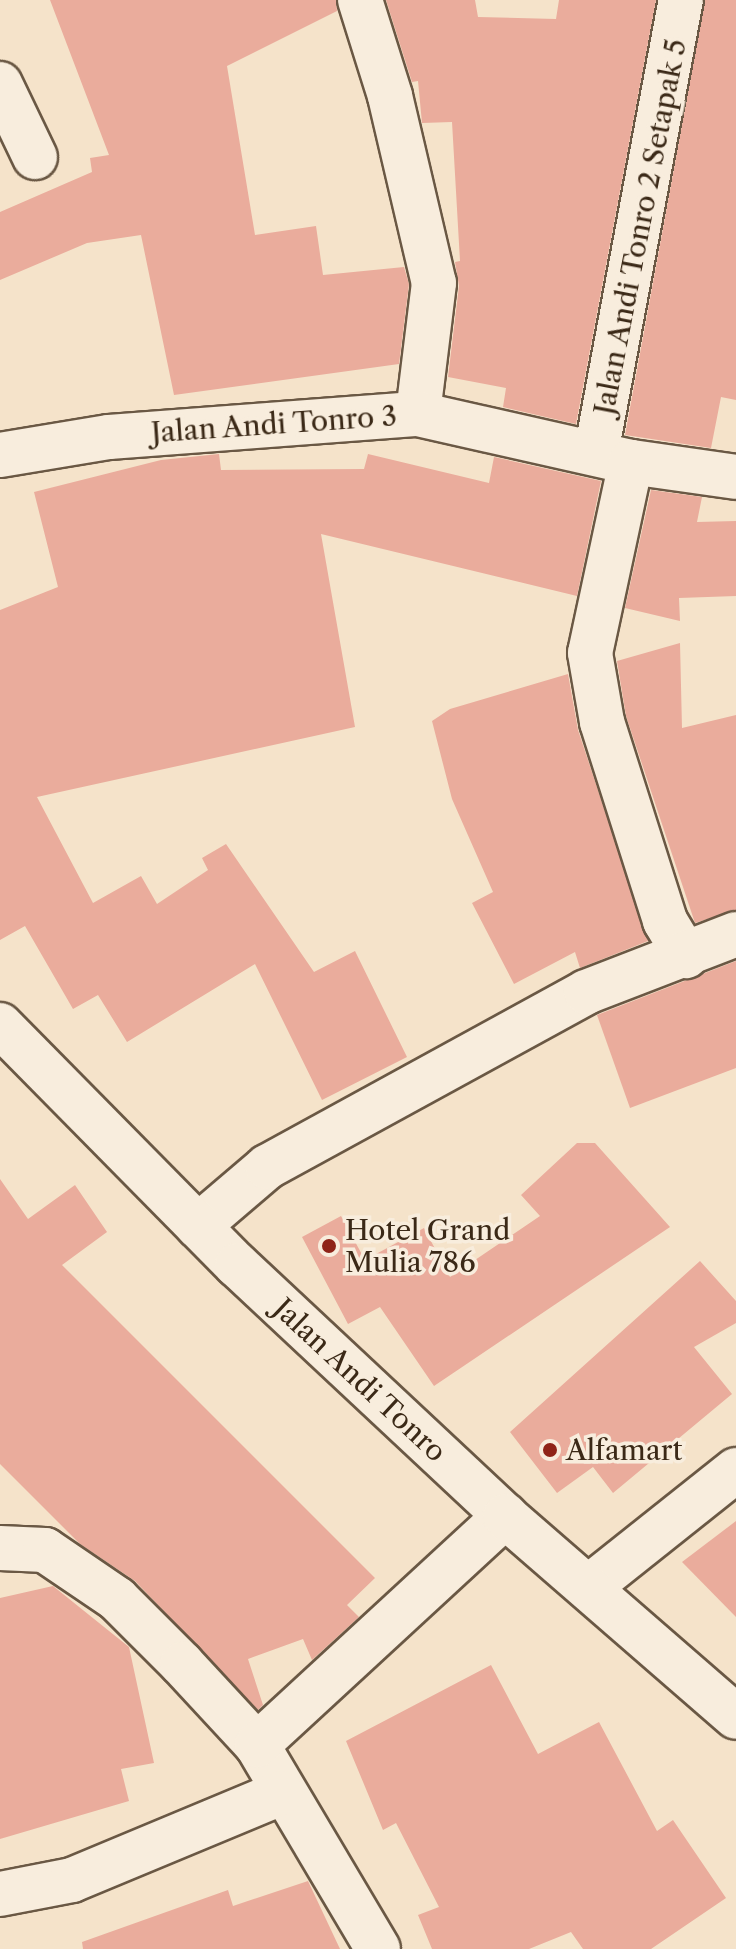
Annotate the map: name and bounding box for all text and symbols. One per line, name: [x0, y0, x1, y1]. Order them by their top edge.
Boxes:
street label: Jalan Andi Tonro 2 Setapak 5: [587, 35, 693, 419]
street label: Jalan Andi Tonro 3: [149, 399, 399, 449]
place label: Hotel Grand Mulia 786: [345, 1213, 510, 1279]
marker: Hotel Grand Mulia 786: [320, 1237, 338, 1255]
street label: Jalan Andi Tonro: [266, 1291, 454, 1469]
place label: Alfamart: [566, 1433, 682, 1467]
marker: Alfamart: [541, 1441, 559, 1459]

